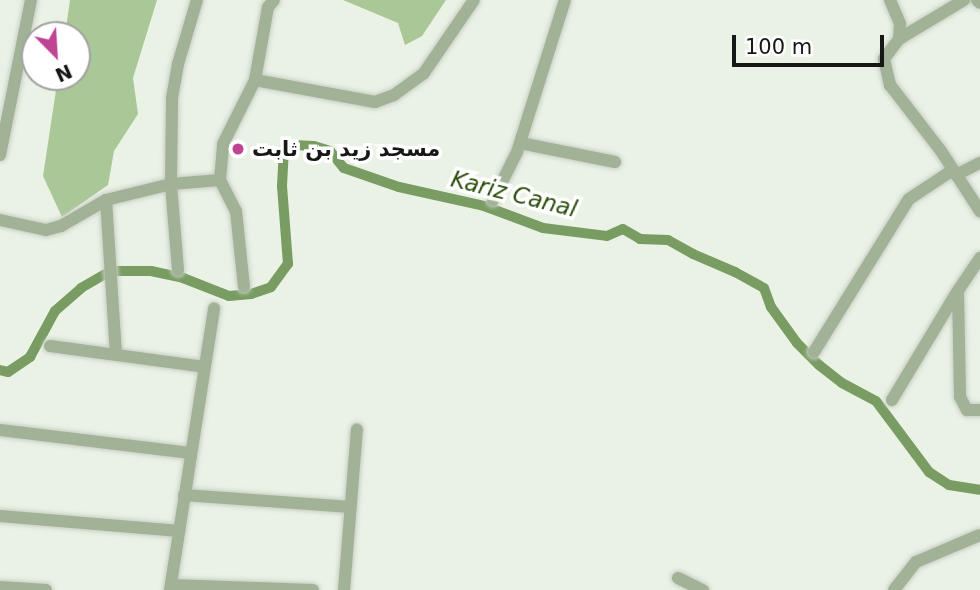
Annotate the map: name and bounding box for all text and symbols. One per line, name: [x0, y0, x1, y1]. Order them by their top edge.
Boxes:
north arrow: [21, 21, 91, 91]
scale bar: [735, 21, 887, 65]
text: 100 m: [745, 35, 812, 59]
text: N: [52, 60, 75, 87]
place label: مسجد زید بن ثابت: [252, 136, 440, 162]
marker: مسجد زید بن ثابت: [230, 141, 246, 157]
water label: Kariz Canal: [448, 165, 580, 223]

